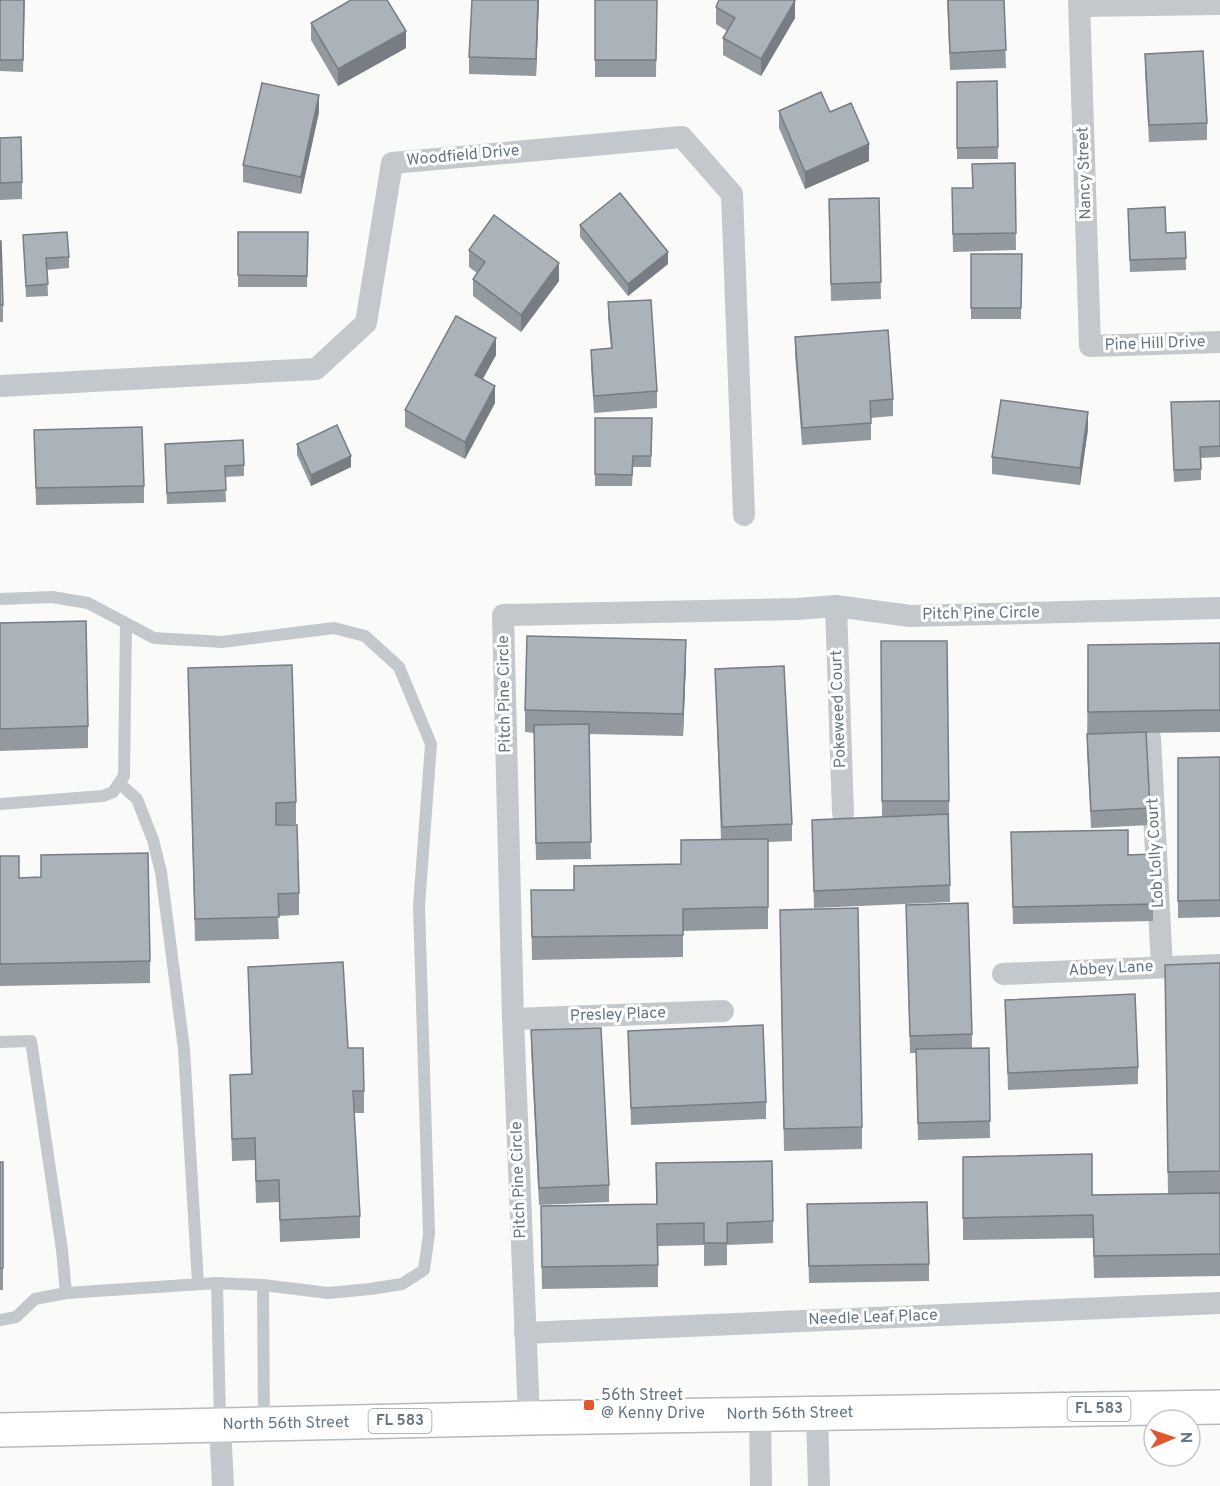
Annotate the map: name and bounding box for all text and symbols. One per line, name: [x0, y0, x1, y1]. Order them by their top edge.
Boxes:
street label: Nancy Street: [1073, 126, 1097, 220]
street label: Woodfield Drive: [406, 141, 520, 171]
street label: Pine Hill Drive: [1104, 332, 1206, 356]
street label: Pitch Pine Circle: [922, 603, 1040, 625]
street label: Pitch Pine Circle: [494, 635, 516, 753]
street label: Pokeweed Court: [827, 650, 851, 768]
street label: Lob Lolly Court: [1143, 797, 1169, 909]
street label: Abbey Lane: [1068, 957, 1154, 981]
street label: Presley Place: [570, 1003, 666, 1027]
street label: Pitch Pine Circle: [507, 1121, 531, 1239]
street label: Needle Leaf Place: [808, 1306, 938, 1330]
place label: 56th Street @ Kenny Drive: [601, 1386, 705, 1424]
road number: FL 583: [1068, 1397, 1130, 1421]
marker: 56th Street @ Kenny Drive: [582, 1398, 596, 1412]
street label: North 56th Street: [726, 1403, 854, 1425]
north arrow: [1142, 1408, 1202, 1468]
road number: FL 583: [368, 1409, 432, 1433]
street label: North 56th Street: [222, 1413, 350, 1435]
text: N: [1175, 1431, 1195, 1444]

